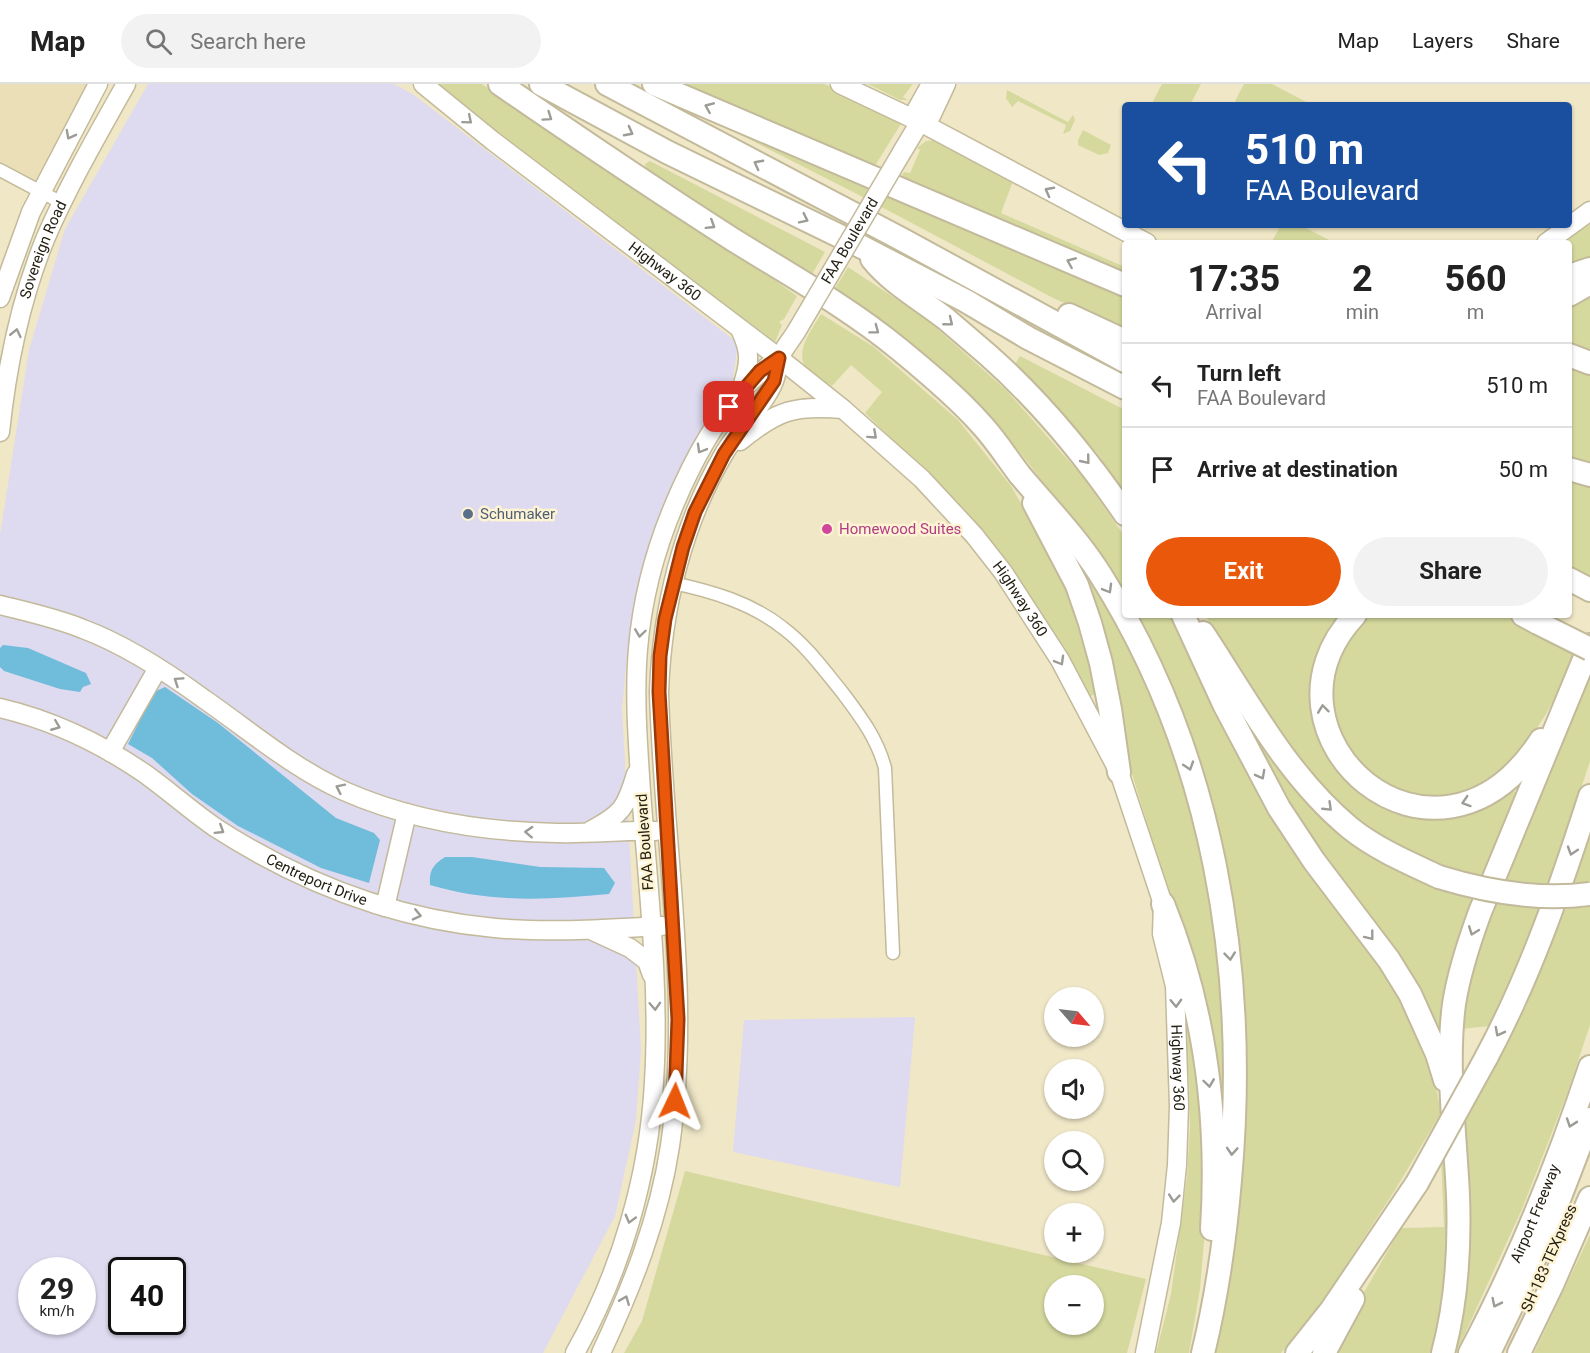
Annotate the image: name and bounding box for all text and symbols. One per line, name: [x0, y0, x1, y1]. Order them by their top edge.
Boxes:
search box: [121, 14, 541, 68]
text: Map: [30, 25, 85, 58]
icon: search: [142, 25, 175, 58]
text: Search here: [190, 29, 306, 54]
text: Map: [1337, 29, 1379, 53]
text: Layers: [1412, 29, 1473, 53]
text: Share: [1506, 29, 1560, 53]
one-way arrow: [704, 102, 715, 114]
one-way arrow: [541, 110, 552, 121]
one-way arrow: [462, 113, 473, 124]
one-way arrow: [623, 125, 634, 136]
text: 510 m: [1245, 125, 1364, 174]
icon: left: [1146, 126, 1224, 204]
one-way arrow: [66, 129, 77, 140]
one-way arrow: [754, 160, 764, 171]
text: FAA Boulevard: [1245, 175, 1419, 207]
one-way arrow: [1045, 187, 1055, 198]
street label: FAA Boulevard: [817, 194, 882, 287]
street label: Sovereign Road: [16, 198, 70, 301]
one-way arrow: [797, 211, 808, 223]
one-way arrow: [704, 217, 715, 228]
street label: Highway 360: [625, 238, 705, 305]
one-way arrow: [1066, 257, 1077, 269]
text: 17:35: [1187, 258, 1280, 300]
text: 2: [1352, 258, 1373, 300]
text: 560: [1445, 258, 1507, 300]
text: Arrival: [1205, 300, 1262, 324]
text: min: [1346, 300, 1379, 324]
text: m: [1467, 300, 1484, 324]
one-way arrow: [942, 315, 953, 326]
one-way arrow: [868, 323, 879, 334]
one-way arrow: [8, 328, 21, 338]
text: Turn left: [1197, 361, 1281, 386]
icon: left: [1146, 369, 1179, 402]
text: 510 m: [1486, 373, 1548, 398]
pin: [703, 381, 754, 432]
text: FAA Boulevard: [1197, 386, 1326, 410]
icon: arrive: [712, 390, 745, 423]
one-way arrow: [866, 428, 877, 439]
one-way arrow: [697, 443, 708, 453]
one-way arrow: [1078, 453, 1089, 464]
icon: arrive: [1146, 453, 1179, 486]
text: Arrive at destination: [1197, 457, 1398, 482]
text: 50 m: [1499, 457, 1548, 482]
place label: Schumaker: [480, 505, 555, 523]
marker: Schumaker: [461, 507, 475, 521]
place label: Homewood Suites: [839, 520, 961, 538]
marker: Homewood Suites: [820, 522, 834, 536]
button: Exit: [1146, 537, 1341, 606]
button: Share: [1353, 537, 1548, 606]
street label: Highway 360: [989, 557, 1051, 640]
one-way arrow: [1101, 583, 1113, 593]
one-way arrow: [635, 629, 647, 638]
one-way arrow: [1053, 654, 1064, 665]
one-way arrow: [173, 677, 184, 688]
one-way arrow: [1318, 704, 1330, 714]
one-way arrow: [50, 719, 61, 731]
one-way arrow: [1182, 760, 1194, 771]
one-way arrow: [1254, 768, 1265, 779]
one-way arrow: [335, 784, 346, 796]
street label: FAA Boulevard: [633, 793, 657, 891]
one-way arrow: [1461, 795, 1472, 807]
one-way arrow: [1321, 799, 1332, 810]
one-way arrow: [214, 823, 224, 835]
one-way arrow: [524, 826, 533, 839]
one-way arrow: [1567, 845, 1579, 856]
street label: Centreport Drive: [263, 850, 370, 909]
one-way arrow: [412, 908, 422, 921]
one-way arrow: [1467, 925, 1480, 936]
one-way arrow: [1363, 929, 1374, 940]
one-way arrow: [1223, 952, 1236, 961]
north arrow: [1044, 987, 1104, 1047]
map controls: [1044, 987, 1104, 1335]
one-way arrow: [1169, 999, 1182, 1008]
one-way arrow: [648, 1001, 661, 1010]
street label: Highway 360: [1167, 1024, 1188, 1111]
one-way arrow: [1495, 1026, 1507, 1037]
button: sound: [1044, 1059, 1104, 1119]
position arrow: [643, 1069, 707, 1133]
one-way arrow: [1202, 1078, 1215, 1087]
one-way arrow: [1566, 1117, 1579, 1128]
button: search: [1044, 1131, 1104, 1191]
one-way arrow: [1226, 1147, 1239, 1156]
street label: Airport Freeway: [1506, 1162, 1563, 1266]
one-way arrow: [1168, 1193, 1181, 1202]
street label: SH 183 TEXpress: [1517, 1201, 1581, 1315]
button: +: [1044, 1203, 1104, 1263]
one-way arrow: [625, 1214, 637, 1224]
speed limit sign: 40: [108, 1257, 186, 1335]
text: 29: [40, 1271, 74, 1306]
button: −: [1044, 1275, 1104, 1335]
one-way arrow: [618, 1295, 630, 1306]
one-way arrow: [1492, 1296, 1503, 1307]
text: km/h: [39, 1302, 75, 1320]

